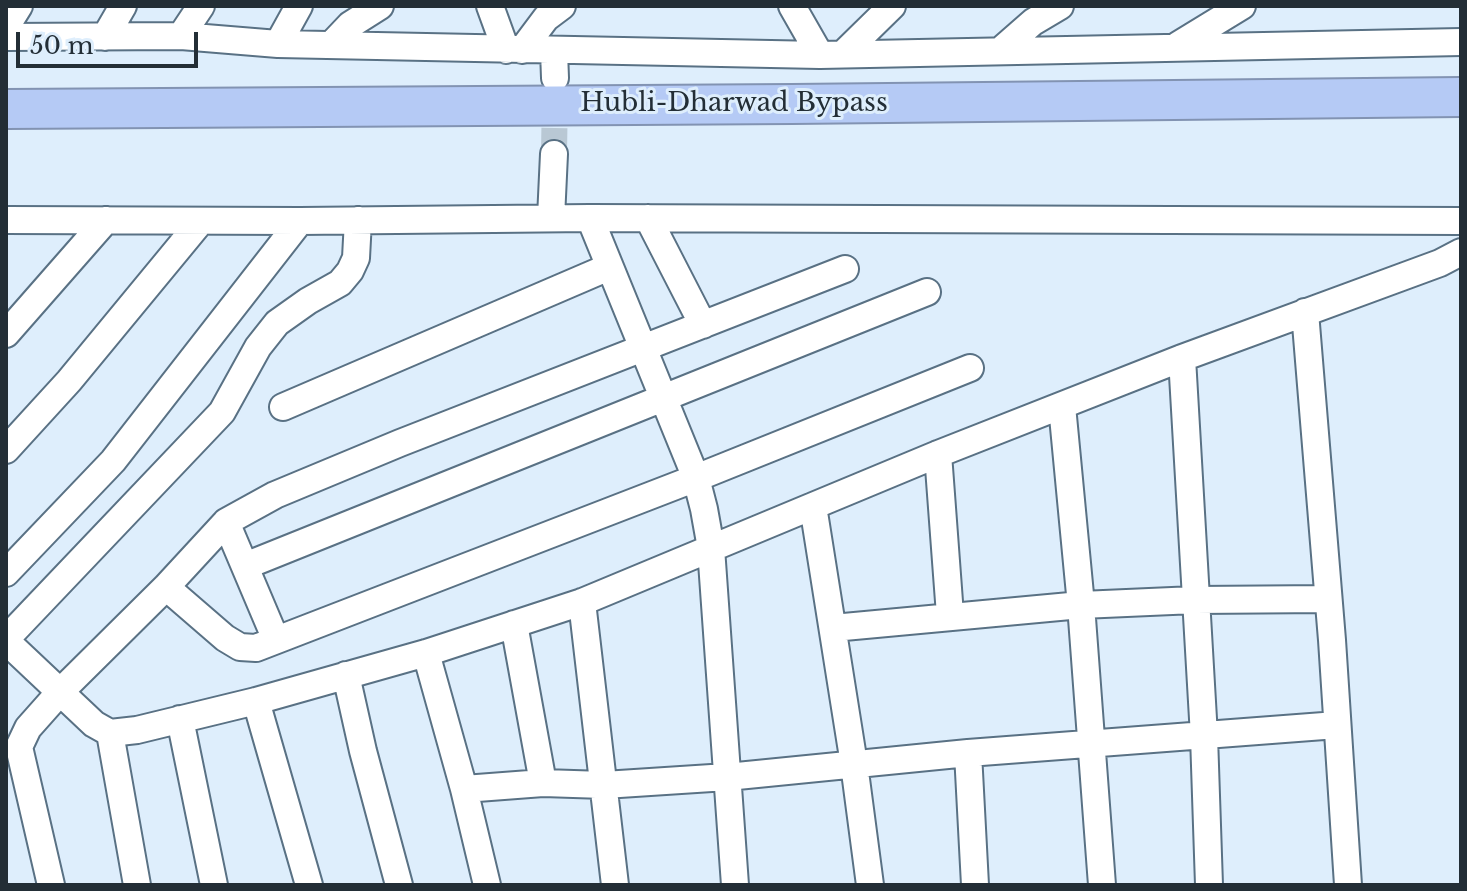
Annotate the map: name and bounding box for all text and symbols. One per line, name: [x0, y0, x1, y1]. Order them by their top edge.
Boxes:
scale bar: [20, 16, 202, 66]
text: 50 m: [30, 31, 93, 60]
street label: Hubli-Dharwad Bypass: [580, 88, 888, 120]

